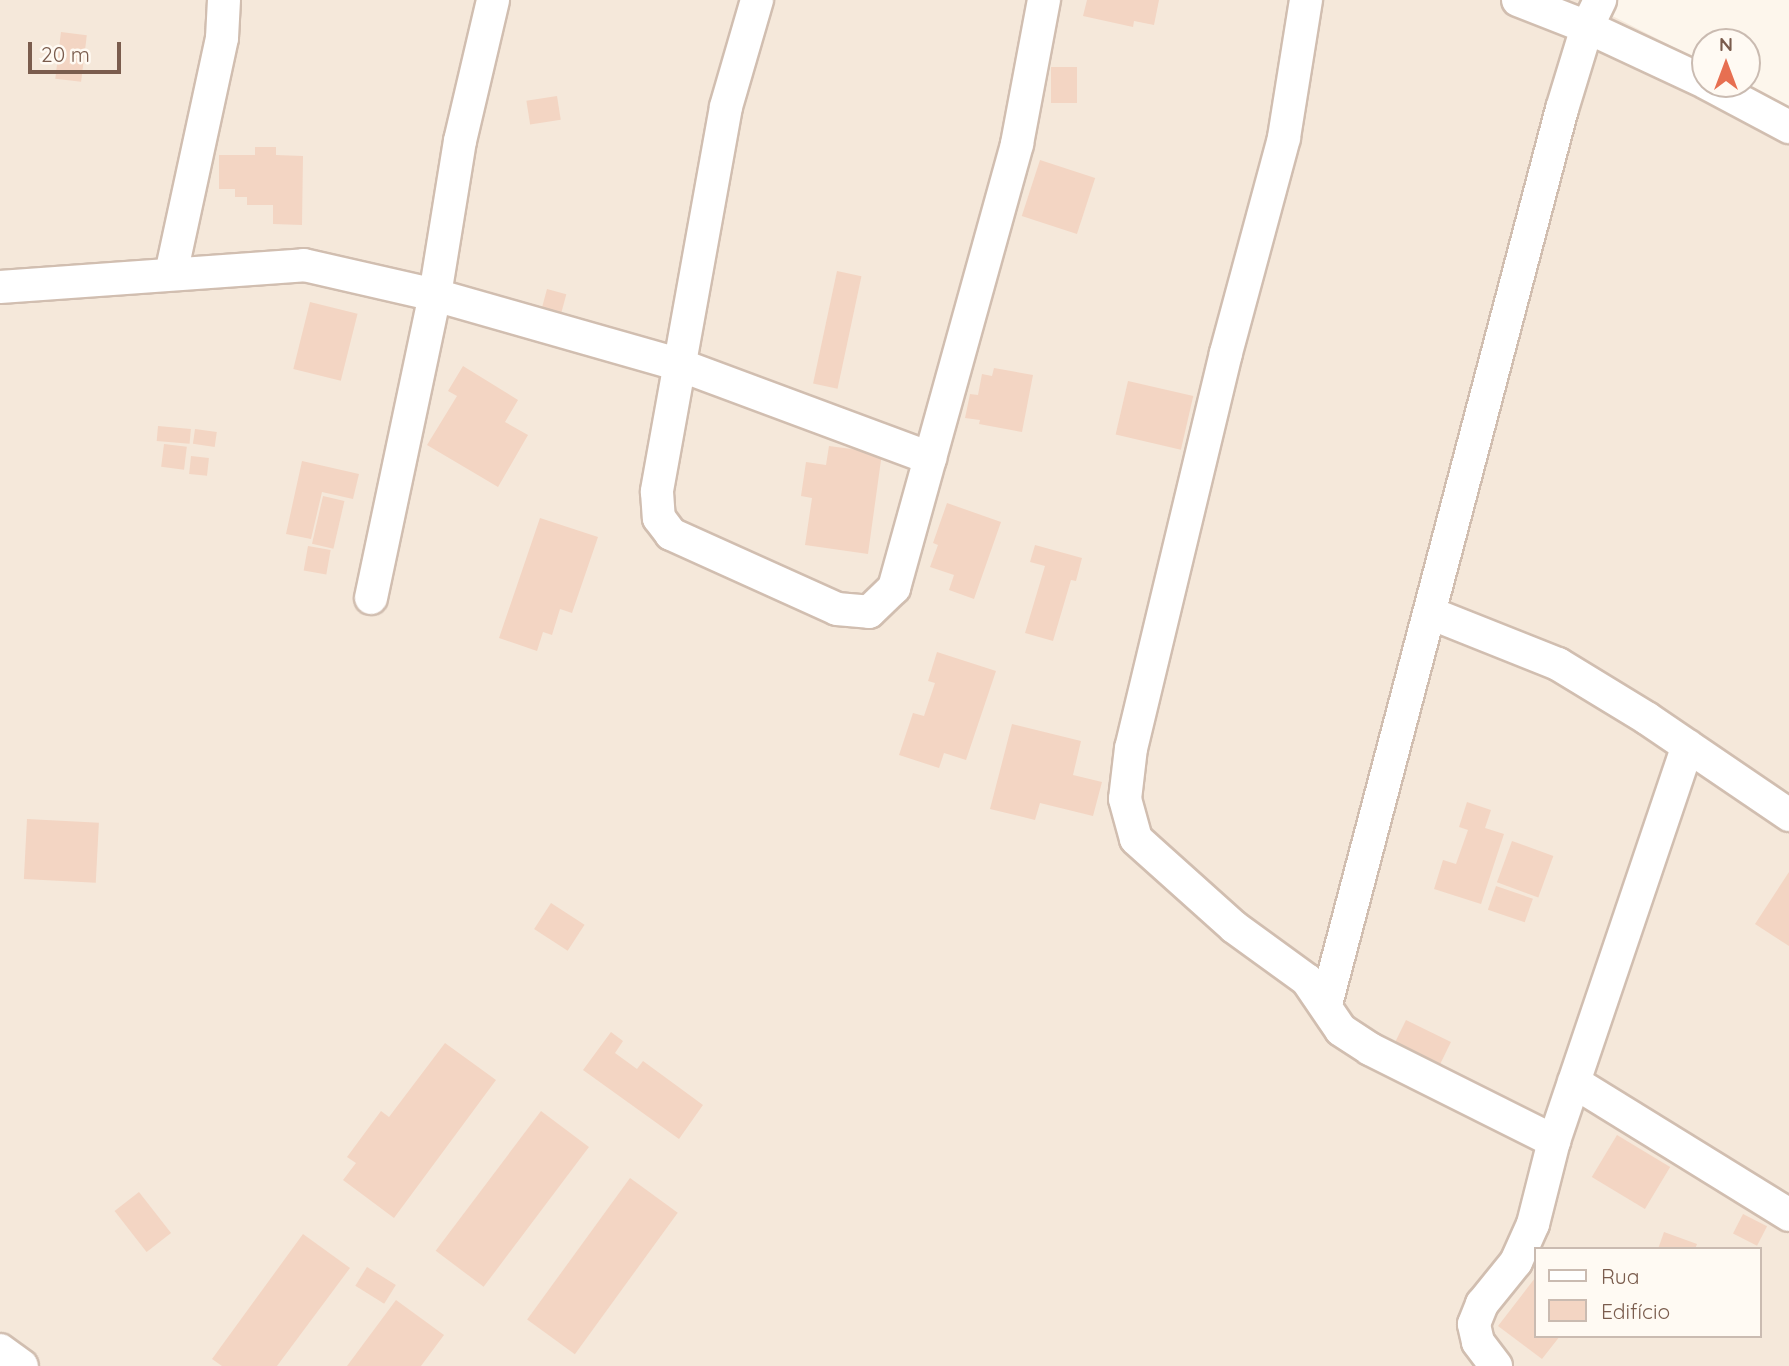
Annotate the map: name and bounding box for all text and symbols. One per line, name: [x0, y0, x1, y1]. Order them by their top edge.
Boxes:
scale bar: [32, 28, 124, 72]
north arrow: [1691, 28, 1761, 98]
text: N: [1719, 32, 1733, 56]
text: 20 m: [41, 41, 90, 67]
legend: [1534, 1247, 1761, 1338]
text: Rua: [1601, 1263, 1640, 1289]
text: Edifício: [1601, 1298, 1670, 1324]

